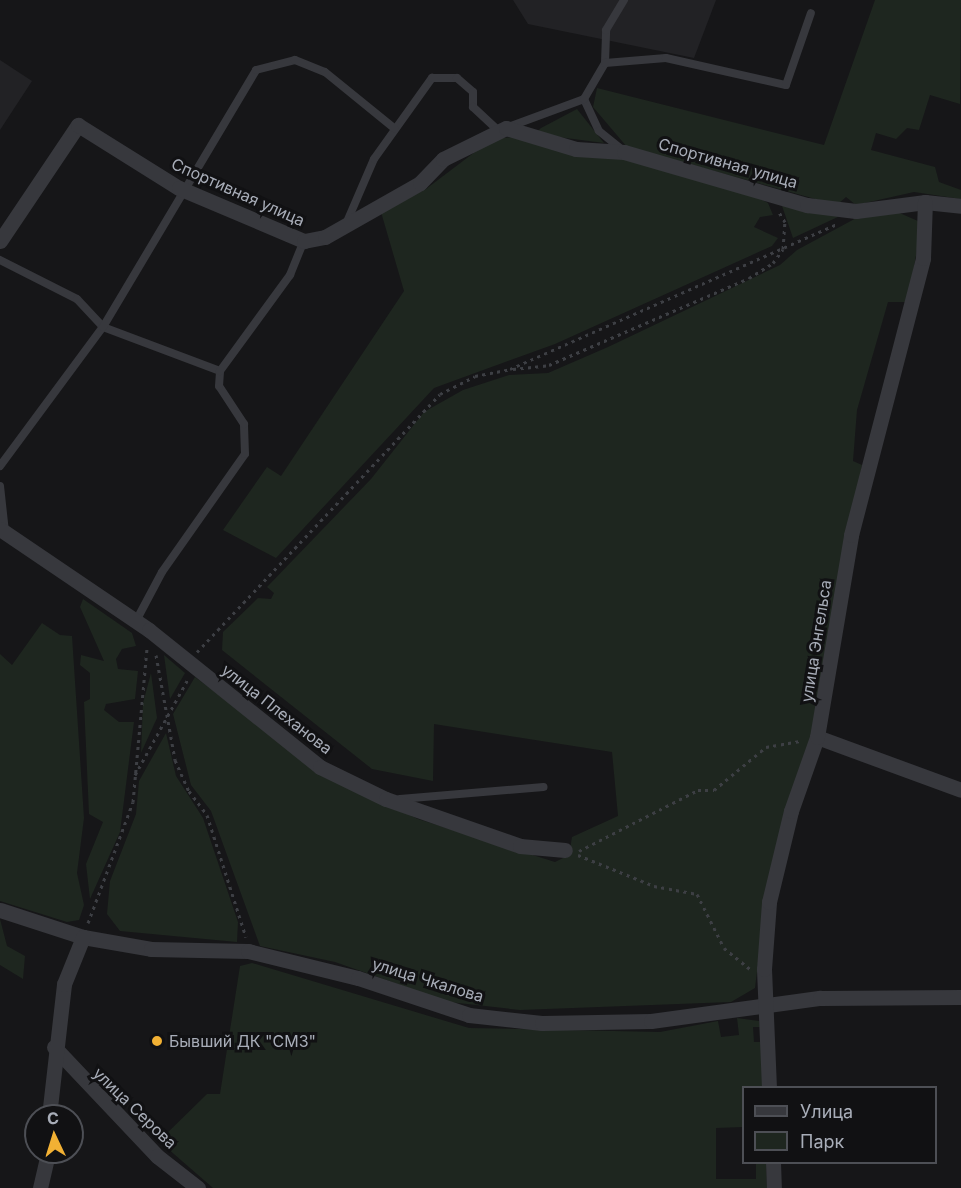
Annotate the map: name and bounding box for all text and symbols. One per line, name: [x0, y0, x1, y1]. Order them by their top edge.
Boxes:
street label: Спортивная улица: [656, 134, 800, 192]
street label: Спортивная улица: [168, 154, 308, 230]
street label: улица Энгельса: [797, 578, 835, 704]
street label: улица Плеханова: [218, 660, 336, 758]
street label: улица Чкалова: [370, 954, 486, 1006]
place label: Бывший ДК "СМЗ": [169, 1031, 316, 1051]
marker: Бывший ДК "СМЗ": [150, 1034, 164, 1048]
street label: улица Серова: [89, 1063, 181, 1153]
legend: [742, 1086, 937, 1164]
text: Улица: [800, 1101, 853, 1122]
north arrow: [24, 1104, 84, 1164]
text: С: [46, 1108, 59, 1128]
text: Парк: [800, 1131, 844, 1152]

